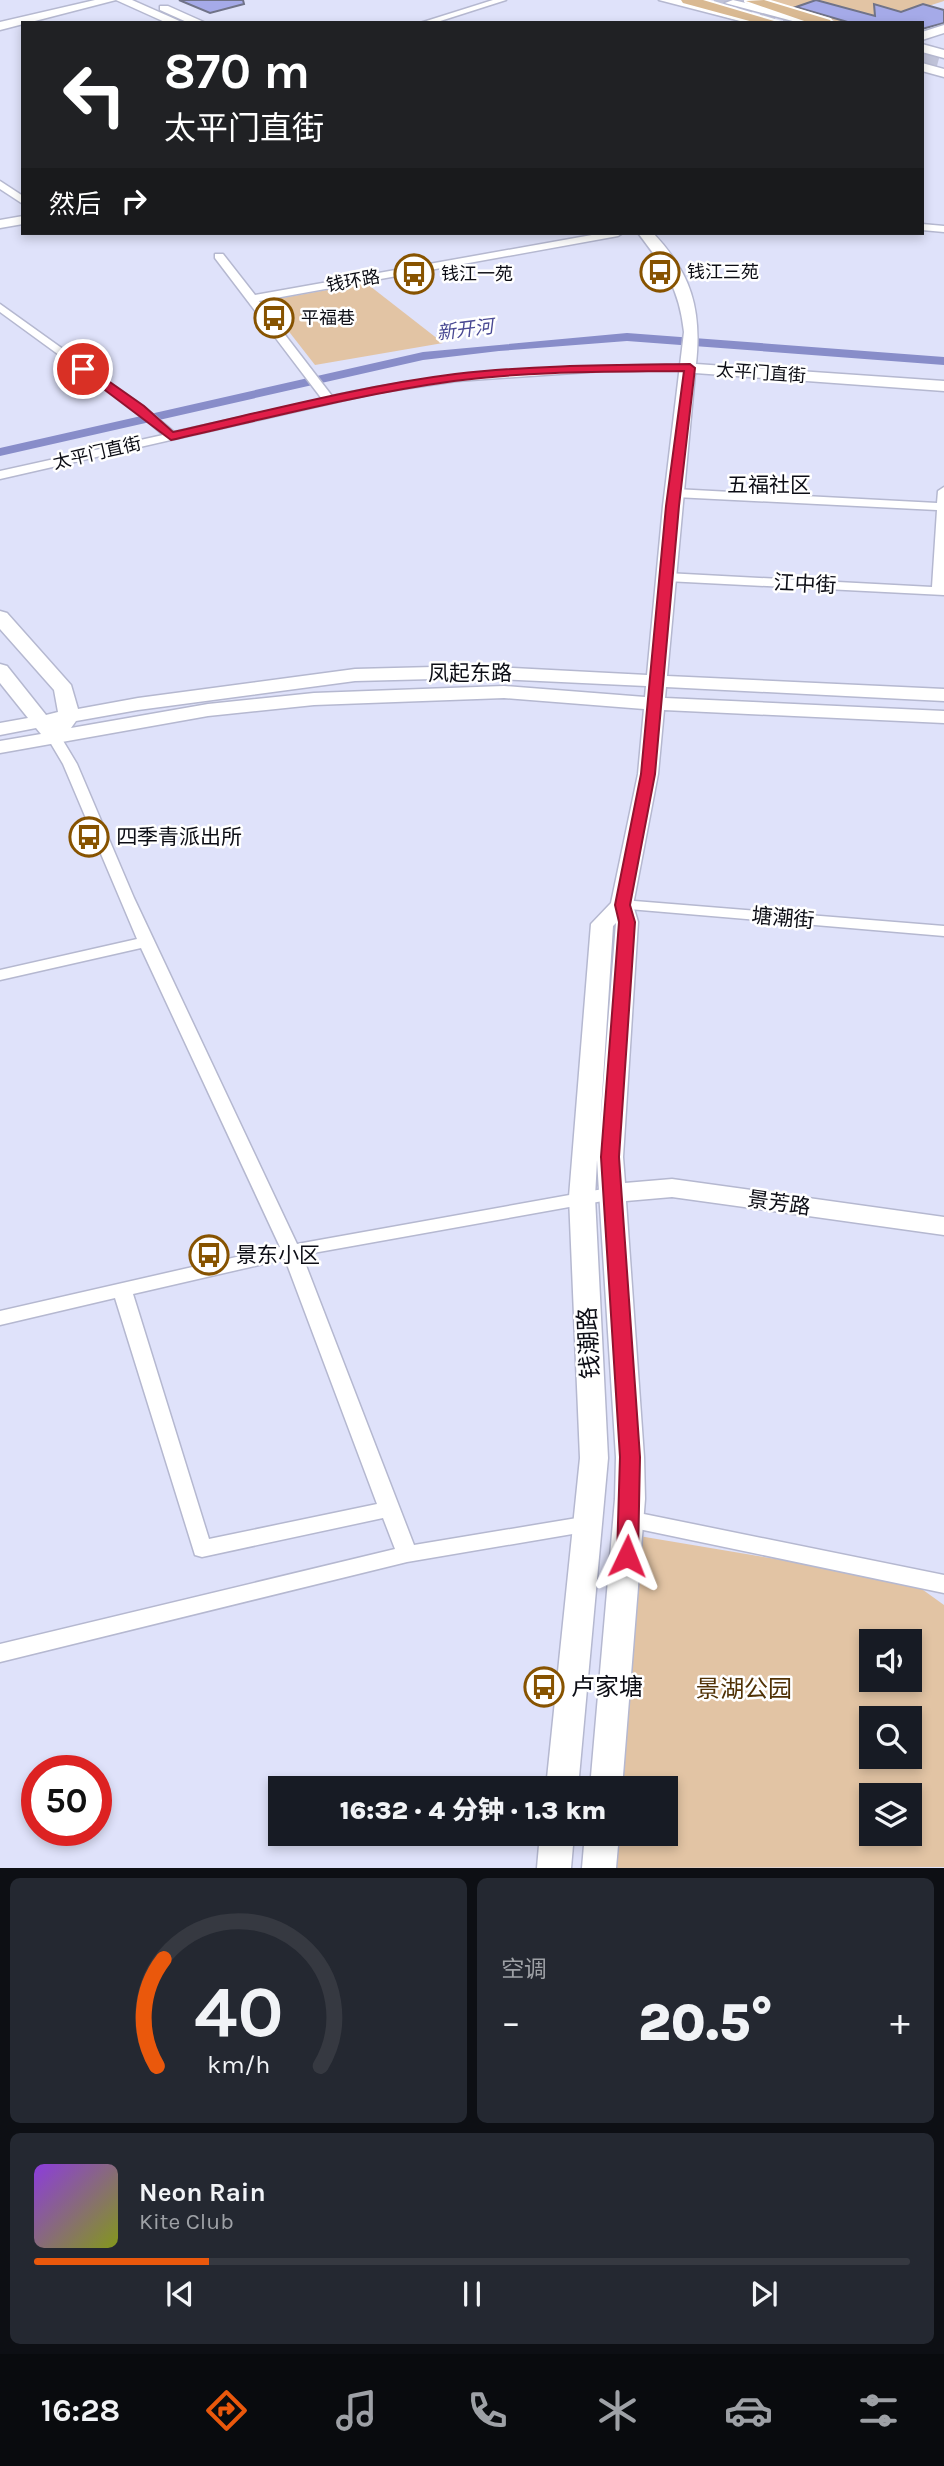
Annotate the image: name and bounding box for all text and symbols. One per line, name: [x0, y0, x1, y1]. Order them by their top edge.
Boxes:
text: 870 m: [164, 43, 310, 100]
icon: left: [49, 49, 140, 140]
text: 太平门直街: [164, 110, 324, 147]
icon: right: [115, 182, 153, 220]
text: 然后: [49, 189, 101, 220]
bus stop icon: 钱江三苑: [639, 251, 681, 293]
bus stop icon: 钱江一苑: [393, 253, 435, 295]
place label: 钱江三苑: [687, 261, 759, 283]
place label: 钱江一苑: [441, 263, 513, 285]
street label: 钱环路: [325, 265, 381, 297]
bus stop icon: 平福巷: [253, 297, 295, 339]
place label: 平福巷: [301, 307, 355, 329]
water label: 新开河: [435, 315, 499, 344]
pin: [53, 339, 113, 399]
icon: arrive: [64, 350, 102, 388]
street label: 太平门直街: [715, 359, 807, 387]
street label: 太平门直街: [51, 432, 143, 474]
district label: 五福社区: [727, 473, 811, 497]
street label: 江中街: [773, 570, 837, 598]
street label: 凤起东路: [428, 661, 512, 685]
bus stop icon: 四季青派出所: [68, 816, 110, 858]
place label: 四季青派出所: [116, 825, 242, 849]
street label: 塘潮街: [751, 903, 815, 933]
street label: 景芳路: [746, 1187, 812, 1219]
bus stop icon: 景东小区: [188, 1234, 230, 1276]
place label: 景东小区: [236, 1243, 320, 1267]
street label: 钱潮路: [573, 1306, 605, 1380]
position arrow: [590, 1519, 664, 1593]
map controls: [859, 1629, 922, 1846]
button: sound: [859, 1629, 922, 1692]
bus stop icon: 卢家塘: [523, 1666, 565, 1708]
place label: 卢家塘: [571, 1673, 643, 1701]
park label: 景湖公园: [696, 1675, 792, 1703]
button: search: [859, 1706, 922, 1769]
speed limit sign: 50: [21, 1755, 112, 1846]
button: layers: [859, 1783, 922, 1846]
text: 16:32 · 4 分钟 · 1.3 km: [340, 1795, 606, 1826]
text: 空调: [501, 1956, 547, 1983]
text: 40: [194, 1970, 283, 2055]
text: 20.5°: [638, 1992, 773, 2053]
text: −: [501, 2000, 521, 2045]
text: +: [890, 2000, 910, 2045]
text: km/h: [207, 2050, 270, 2079]
text: Neon Rain: [139, 2177, 266, 2208]
text: Kite Club: [139, 2208, 234, 2235]
icon: previous: [161, 2275, 199, 2313]
icon: pause: [453, 2275, 491, 2313]
icon: next: [745, 2275, 783, 2313]
icon: directions: [202, 2386, 251, 2435]
icon: music: [332, 2386, 381, 2435]
icon: phone: [463, 2386, 512, 2435]
icon: climate: [593, 2386, 642, 2435]
icon: car: [724, 2386, 773, 2435]
icon: filters: [854, 2386, 903, 2435]
text: 16:28: [41, 2392, 120, 2429]

